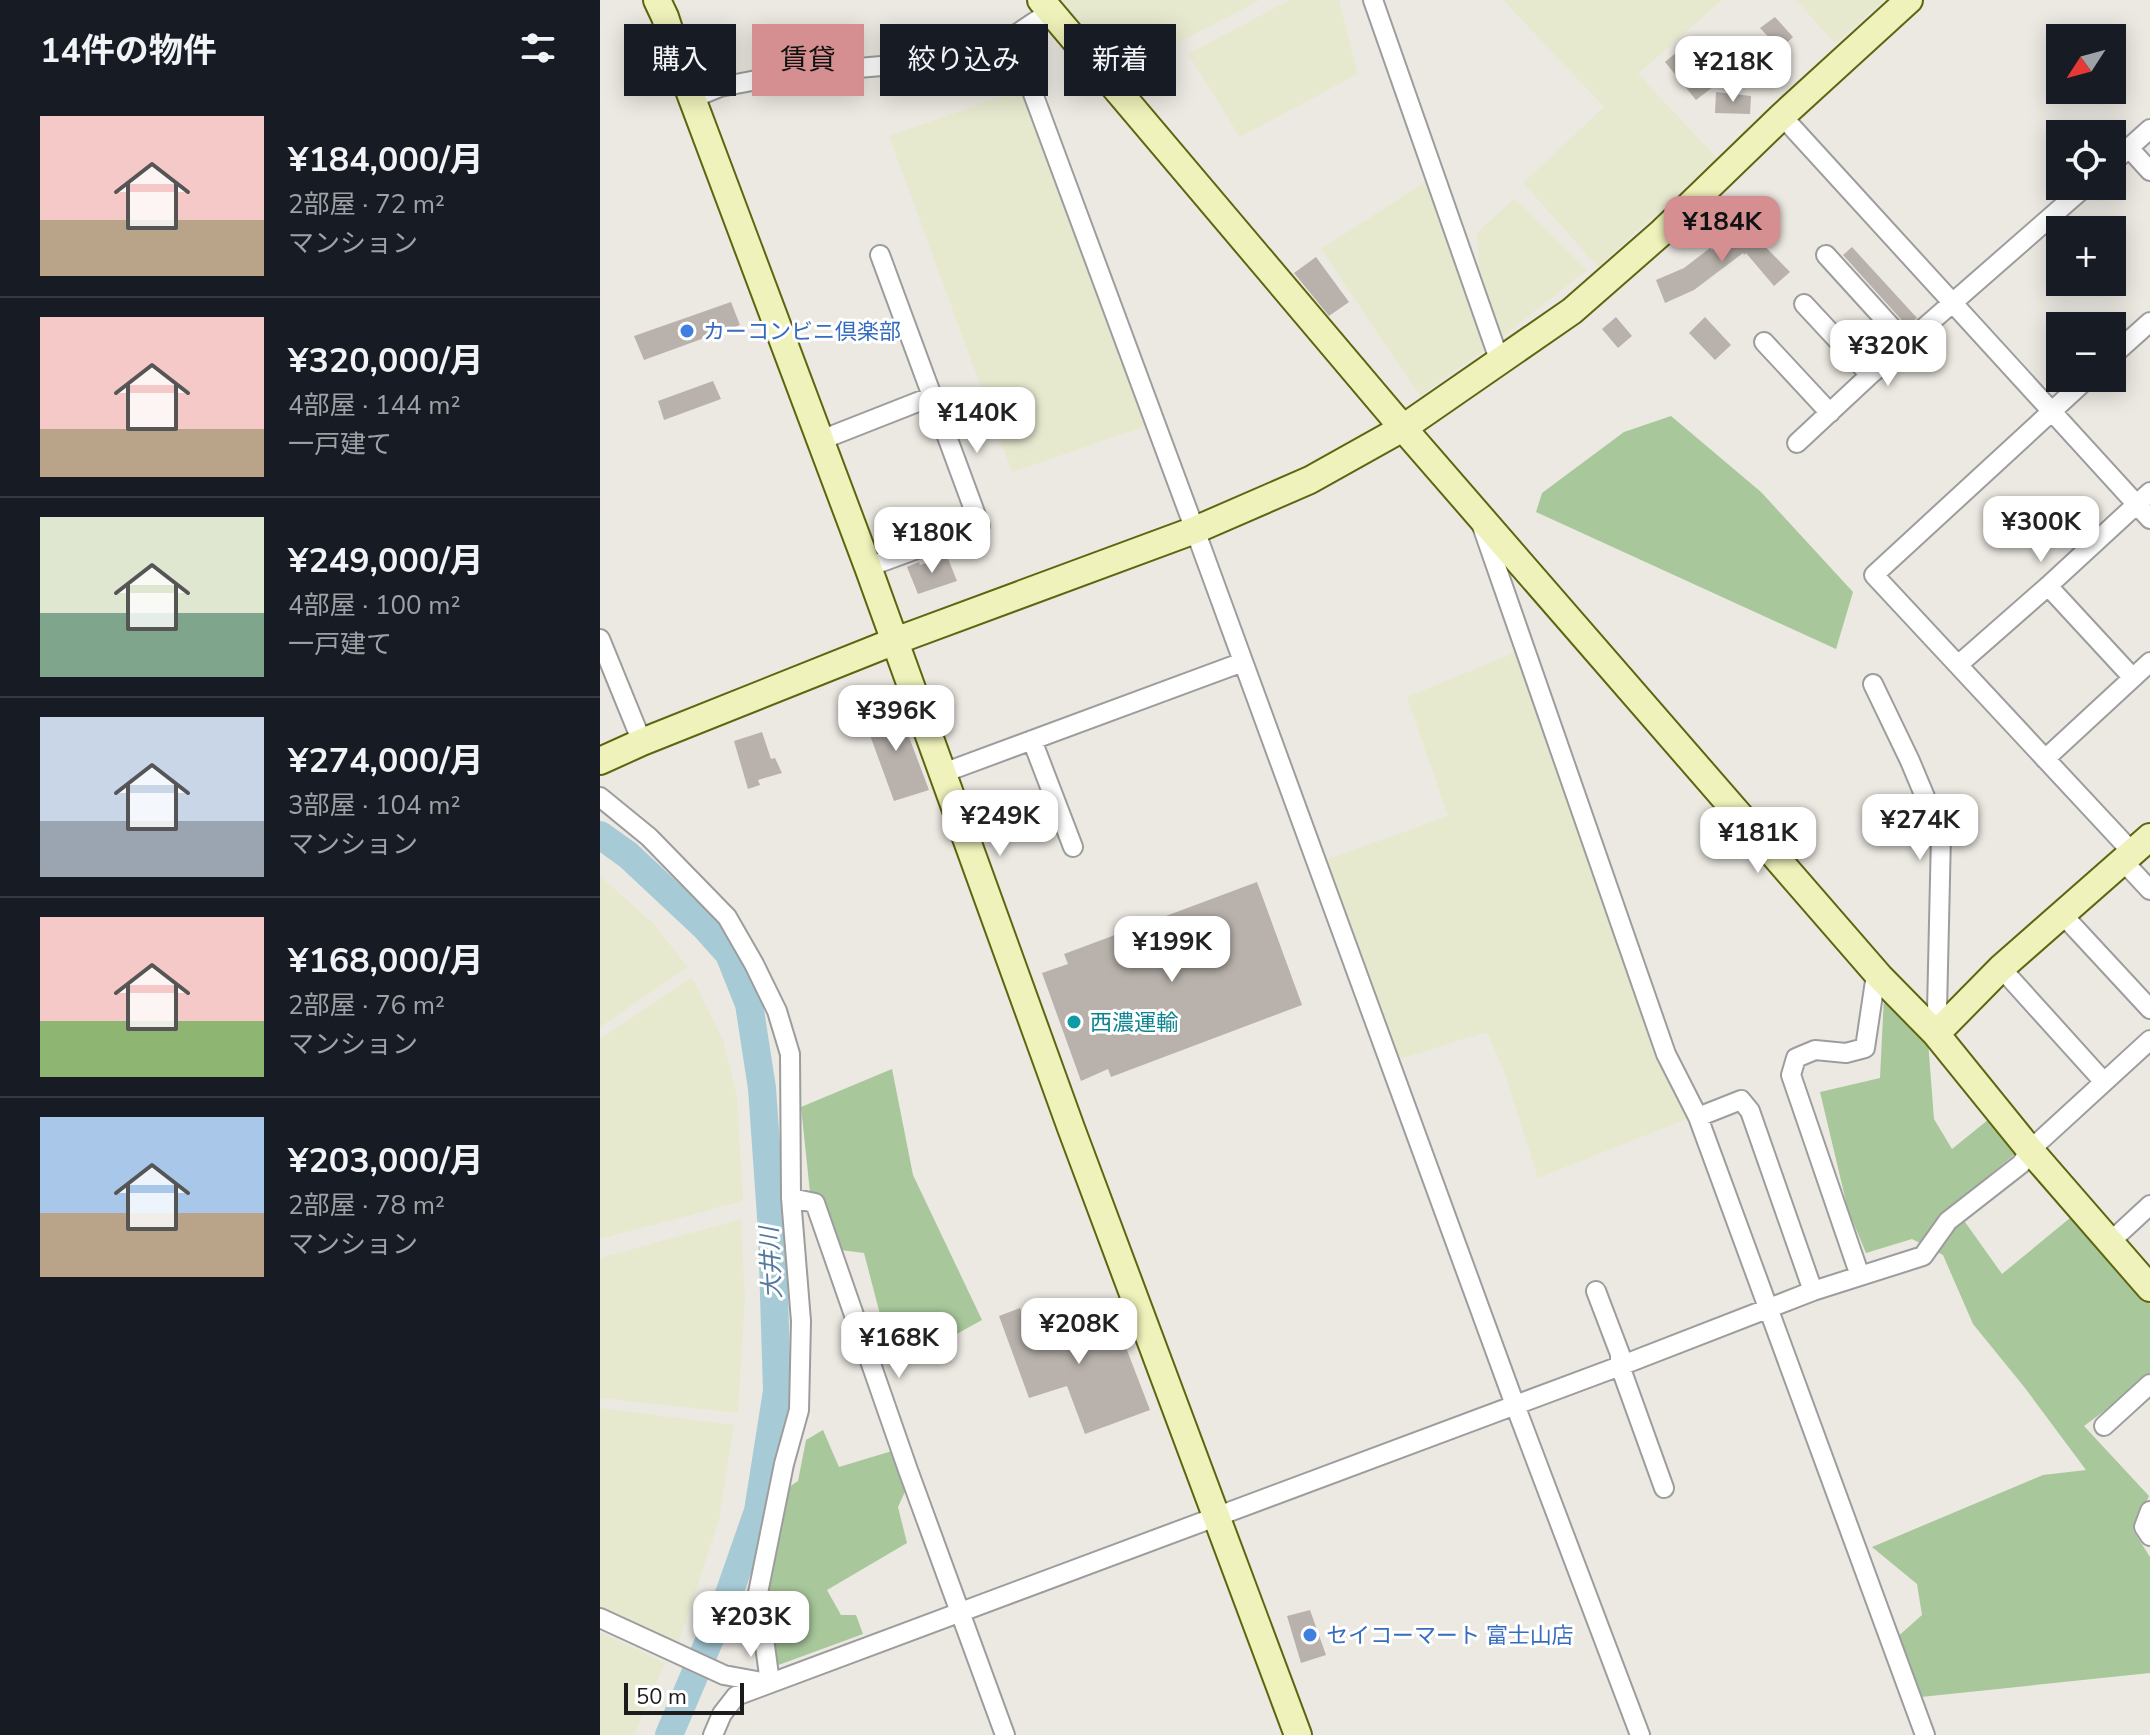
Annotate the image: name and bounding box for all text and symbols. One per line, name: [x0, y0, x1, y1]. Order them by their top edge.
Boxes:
chip: 購入: [624, 24, 736, 96]
chip: 賃貸: [752, 24, 864, 96]
chip: 絞り込み: [880, 24, 1048, 96]
chip: 新着: [1064, 24, 1176, 96]
north arrow: [2046, 24, 2126, 104]
map controls: [2046, 24, 2126, 392]
icon: filters: [516, 26, 560, 70]
text: 14件の物件: [40, 28, 217, 74]
pin: ¥218K: [1677, 36, 1789, 104]
text: ¥218K: [1693, 44, 1773, 79]
button: locate: [2046, 120, 2126, 200]
text: ¥184,000/月: [288, 137, 484, 183]
icon: home: [104, 148, 200, 244]
text: 2部屋 · 72 m²: [288, 187, 445, 222]
pin: ¥184K: [1666, 196, 1778, 264]
text: ¥184K: [1682, 204, 1762, 239]
button: +: [2046, 216, 2126, 296]
text: マンション: [288, 226, 418, 261]
button: −: [2046, 312, 2126, 392]
place label: カーコンビニ倶楽部: [703, 317, 901, 347]
pin: ¥320K: [1832, 320, 1944, 388]
marker: カーコンビニ倶楽部: [678, 322, 696, 340]
text: ¥320K: [1848, 328, 1928, 363]
text: ¥320,000/月: [288, 338, 484, 384]
icon: home: [104, 349, 200, 445]
pin: ¥140K: [921, 387, 1033, 455]
text: 4部屋 · 144 m²: [288, 388, 461, 423]
text: ¥140K: [937, 395, 1017, 430]
text: 一戸建て: [288, 427, 392, 462]
pin: ¥300K: [1985, 496, 2097, 564]
text: ¥300K: [2001, 504, 2081, 539]
pin: ¥180K: [876, 507, 988, 575]
text: ¥180K: [892, 515, 972, 550]
text: ¥249,000/月: [288, 538, 484, 584]
icon: home: [104, 549, 200, 645]
text: 4部屋 · 100 m²: [288, 588, 461, 623]
text: 一戸建て: [288, 627, 392, 662]
pin: ¥396K: [840, 685, 952, 753]
text: ¥396K: [856, 693, 936, 728]
text: ¥274,000/月: [288, 738, 484, 784]
icon: home: [104, 749, 200, 845]
text: 3部屋 · 104 m²: [288, 788, 461, 823]
pin: ¥249K: [944, 790, 1056, 858]
pin: ¥274K: [1864, 794, 1976, 862]
text: ¥249K: [960, 798, 1040, 833]
text: ¥274K: [1880, 802, 1960, 837]
pin: ¥181K: [1702, 807, 1814, 875]
text: ¥181K: [1718, 815, 1798, 850]
text: マンション: [288, 827, 418, 862]
pin: ¥199K: [1116, 916, 1228, 984]
text: ¥199K: [1132, 924, 1212, 959]
text: ¥168,000/月: [288, 938, 484, 984]
icon: home: [104, 949, 200, 1045]
text: 2部屋 · 76 m²: [288, 988, 445, 1023]
place label: 西濃運輸: [1090, 1008, 1178, 1038]
marker: 西濃運輸: [1065, 1013, 1083, 1031]
text: マンション: [288, 1027, 418, 1062]
text: ¥203,000/月: [288, 1138, 484, 1184]
icon: home: [104, 1149, 200, 1245]
text: 2部屋 · 78 m²: [288, 1188, 445, 1223]
water label: 大井川: [753, 1223, 789, 1300]
text: マンション: [288, 1227, 418, 1262]
pin: ¥208K: [1023, 1298, 1135, 1366]
text: ¥208K: [1039, 1306, 1119, 1341]
pin: ¥168K: [843, 1312, 955, 1380]
text: ¥168K: [859, 1320, 939, 1355]
pin: ¥203K: [695, 1591, 807, 1659]
text: ¥203K: [711, 1599, 791, 1634]
place label: セイコーマート 富士山店: [1326, 1621, 1574, 1651]
marker: セイコーマート 富士山店: [1301, 1626, 1319, 1644]
scale bar: [624, 1679, 744, 1715]
text: 50 m: [636, 1682, 687, 1712]

